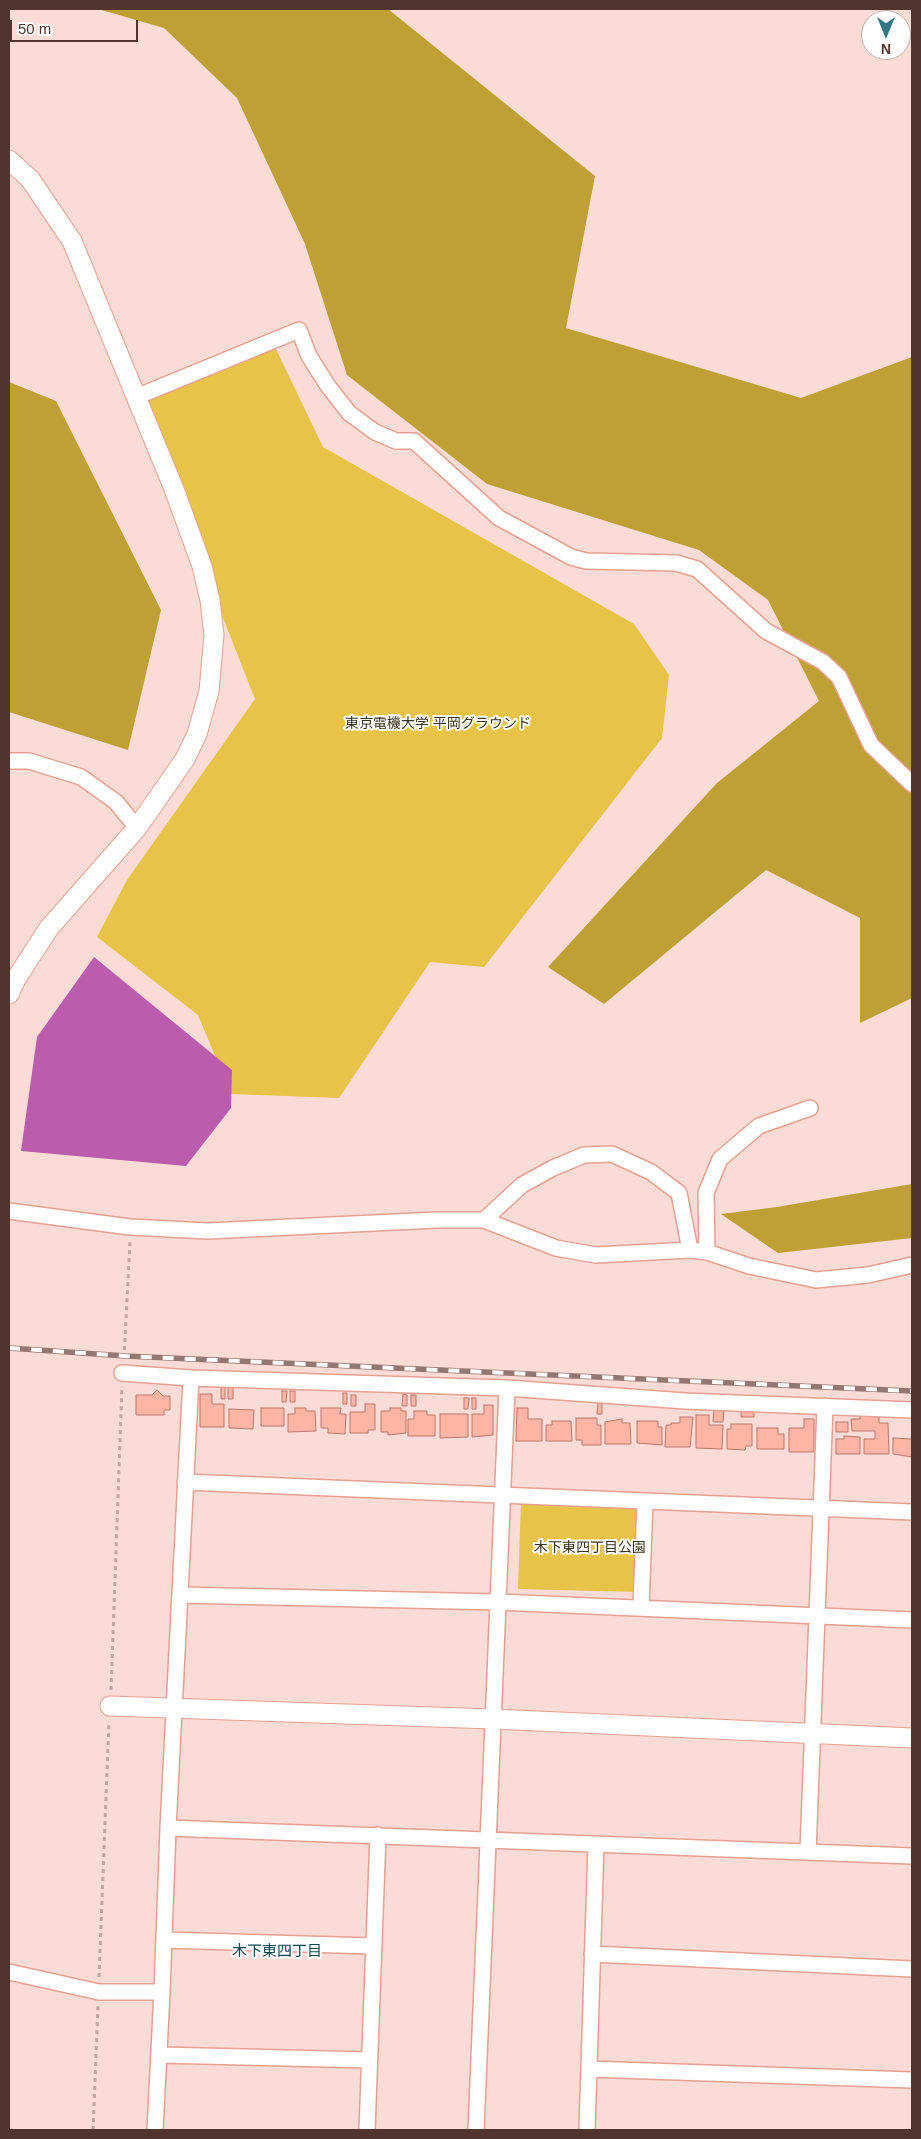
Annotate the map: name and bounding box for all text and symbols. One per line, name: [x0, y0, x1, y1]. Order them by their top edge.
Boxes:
scale bar: [12, 10, 140, 42]
north arrow: [861, 10, 911, 60]
text: 50 m: [18, 20, 51, 37]
text: N: [881, 41, 891, 57]
park label: 東京電機大学 平岡グラウンド: [345, 716, 531, 732]
park label: 木下東四丁目公園: [534, 1540, 646, 1556]
district label: 木下東四丁目: [232, 1943, 322, 1961]

